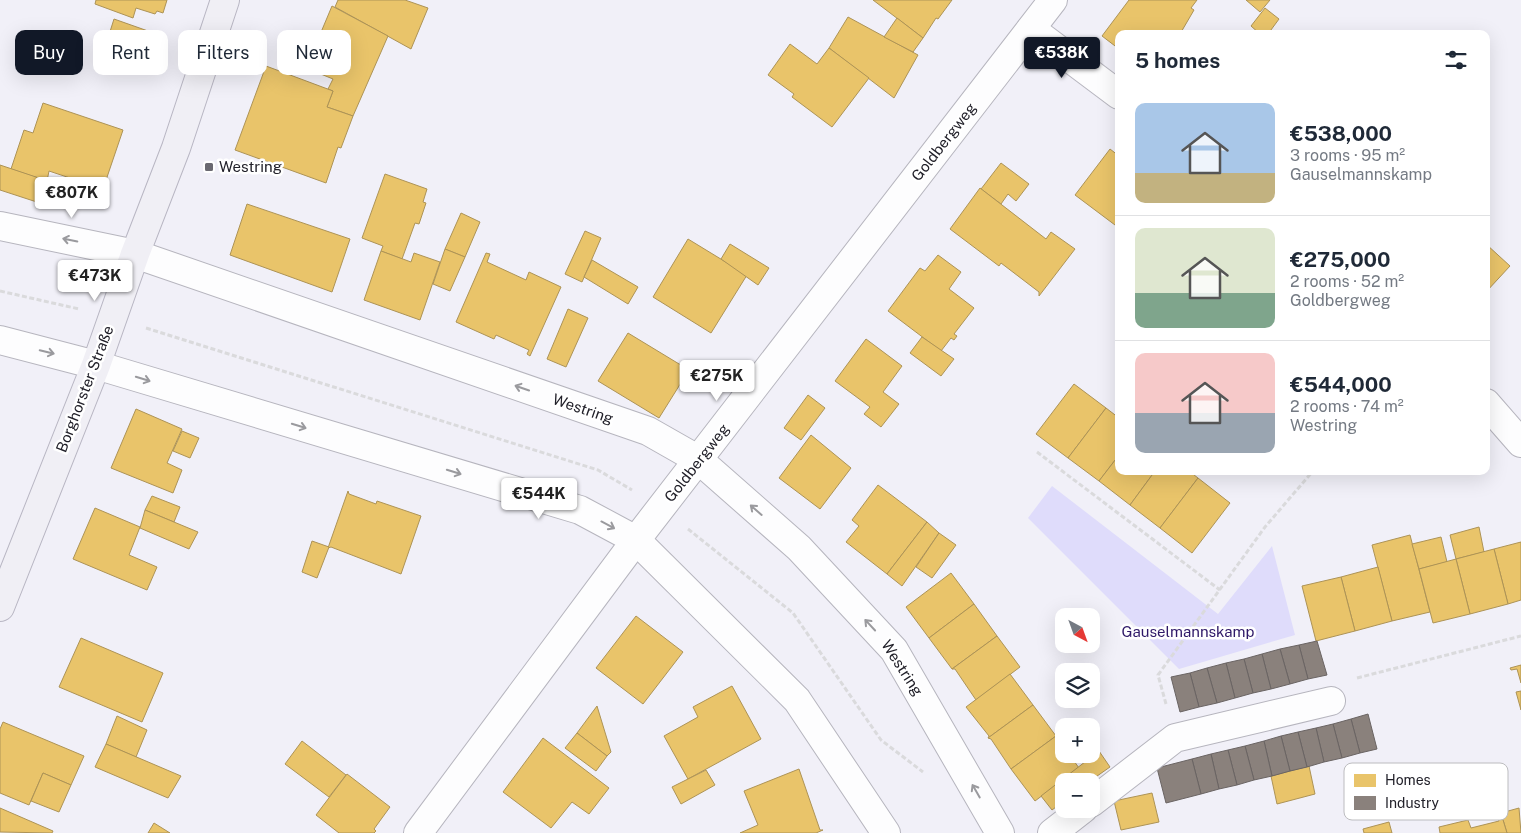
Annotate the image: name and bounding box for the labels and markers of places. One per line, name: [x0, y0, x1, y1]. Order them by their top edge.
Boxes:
pin: €538K: [1027, 36, 1097, 79]
place label: Westring: [219, 158, 282, 175]
marker: Westring: [203, 161, 215, 173]
pin: €807K: [37, 176, 107, 219]
pin: €473K: [60, 260, 130, 302]
pin: €275K: [682, 360, 752, 402]
pin: €544K: [504, 478, 574, 520]

